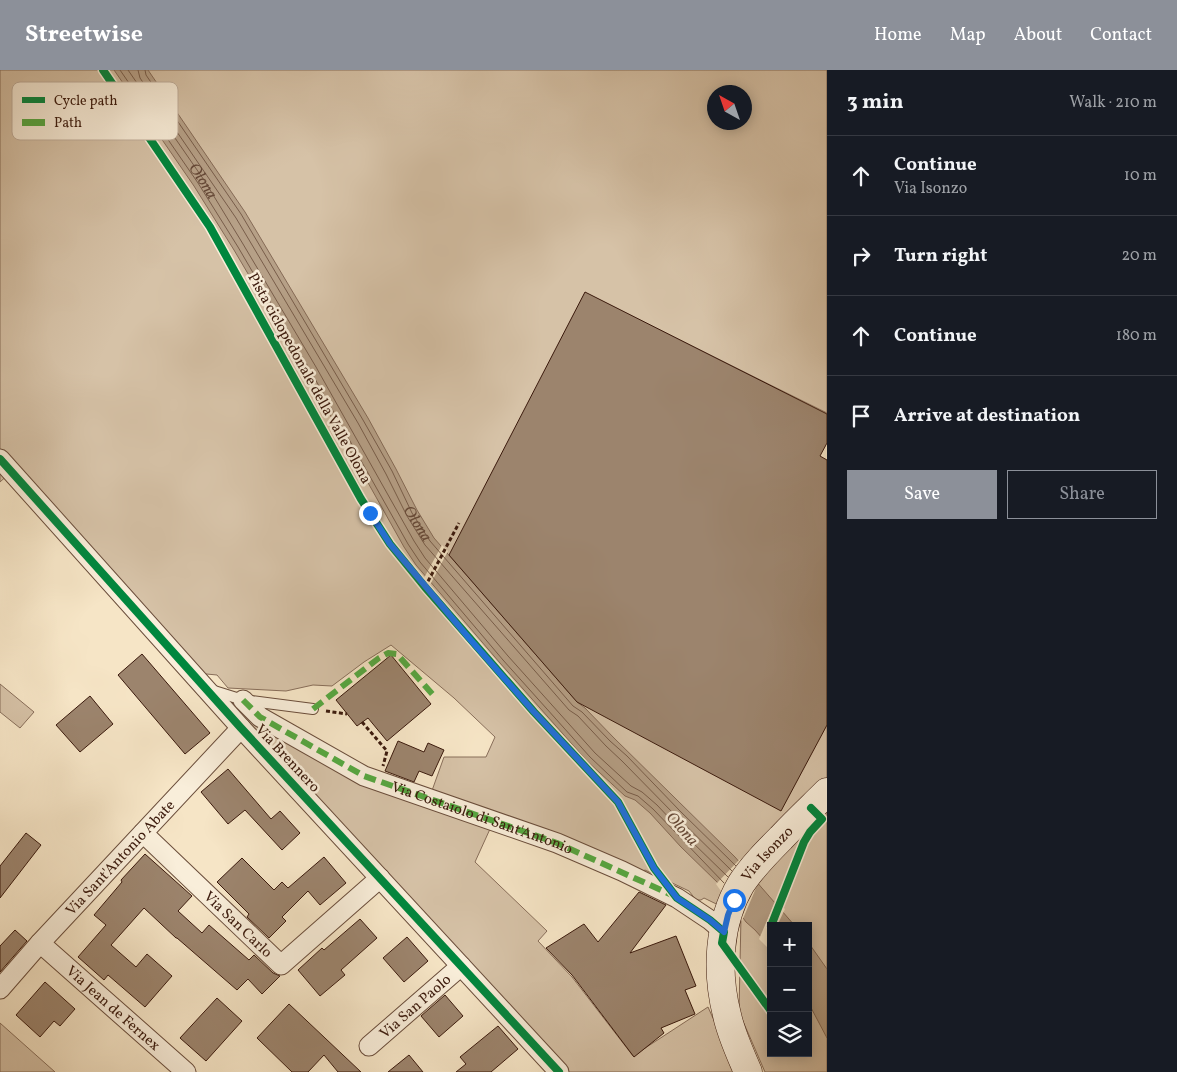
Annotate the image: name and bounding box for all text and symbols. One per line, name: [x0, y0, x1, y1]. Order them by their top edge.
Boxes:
text: Streetwise: [25, 18, 143, 52]
text: Home: [874, 23, 922, 48]
text: Map: [950, 23, 986, 48]
text: About: [1014, 23, 1062, 48]
text: Contact: [1090, 23, 1152, 48]
legend: [12, 82, 178, 140]
north arrow: [707, 85, 752, 130]
text: 3 min: [847, 88, 903, 117]
text: Cycle path: [54, 92, 118, 111]
text: Walk · 210 m: [1069, 92, 1157, 114]
text: Path: [54, 114, 82, 133]
text: Continue: [894, 152, 977, 178]
water label: Olona: [182, 159, 222, 204]
icon: ahead: [847, 162, 875, 190]
text: 10 m: [1124, 165, 1157, 187]
text: Via Isonzo: [894, 178, 967, 200]
icon: right: [847, 242, 875, 270]
text: Turn right: [894, 243, 987, 269]
text: 20 m: [1122, 245, 1157, 267]
street label: Pista ciclopedonale della Valle Olona: [242, 269, 376, 488]
icon: ahead: [847, 322, 875, 350]
text: Continue: [894, 323, 977, 349]
text: 180 m: [1116, 325, 1157, 347]
icon: arrive: [847, 402, 875, 430]
text: Arrive at destination: [894, 403, 1080, 429]
button: Save: [847, 470, 997, 519]
button: Share: [1007, 470, 1157, 519]
route end: [359, 502, 382, 525]
water label: Olona: [397, 502, 437, 547]
street label: Via Brennero: [250, 720, 324, 798]
street label: Via Costaiolo di Sant'Antonio: [388, 777, 576, 861]
street label: Via Sant'Antonio Abate: [62, 796, 180, 921]
water label: Olona: [660, 807, 703, 852]
street label: Via Isonzo: [737, 822, 799, 886]
street label: Via San Carlo: [198, 887, 277, 963]
route start: [723, 889, 746, 912]
map controls: [767, 922, 812, 1057]
button: +: [767, 922, 812, 967]
street label: Via Jean de Fernex: [61, 962, 164, 1057]
button: −: [767, 967, 812, 1012]
street label: Via San Paolo: [376, 970, 456, 1044]
button: layers: [767, 1012, 812, 1057]

